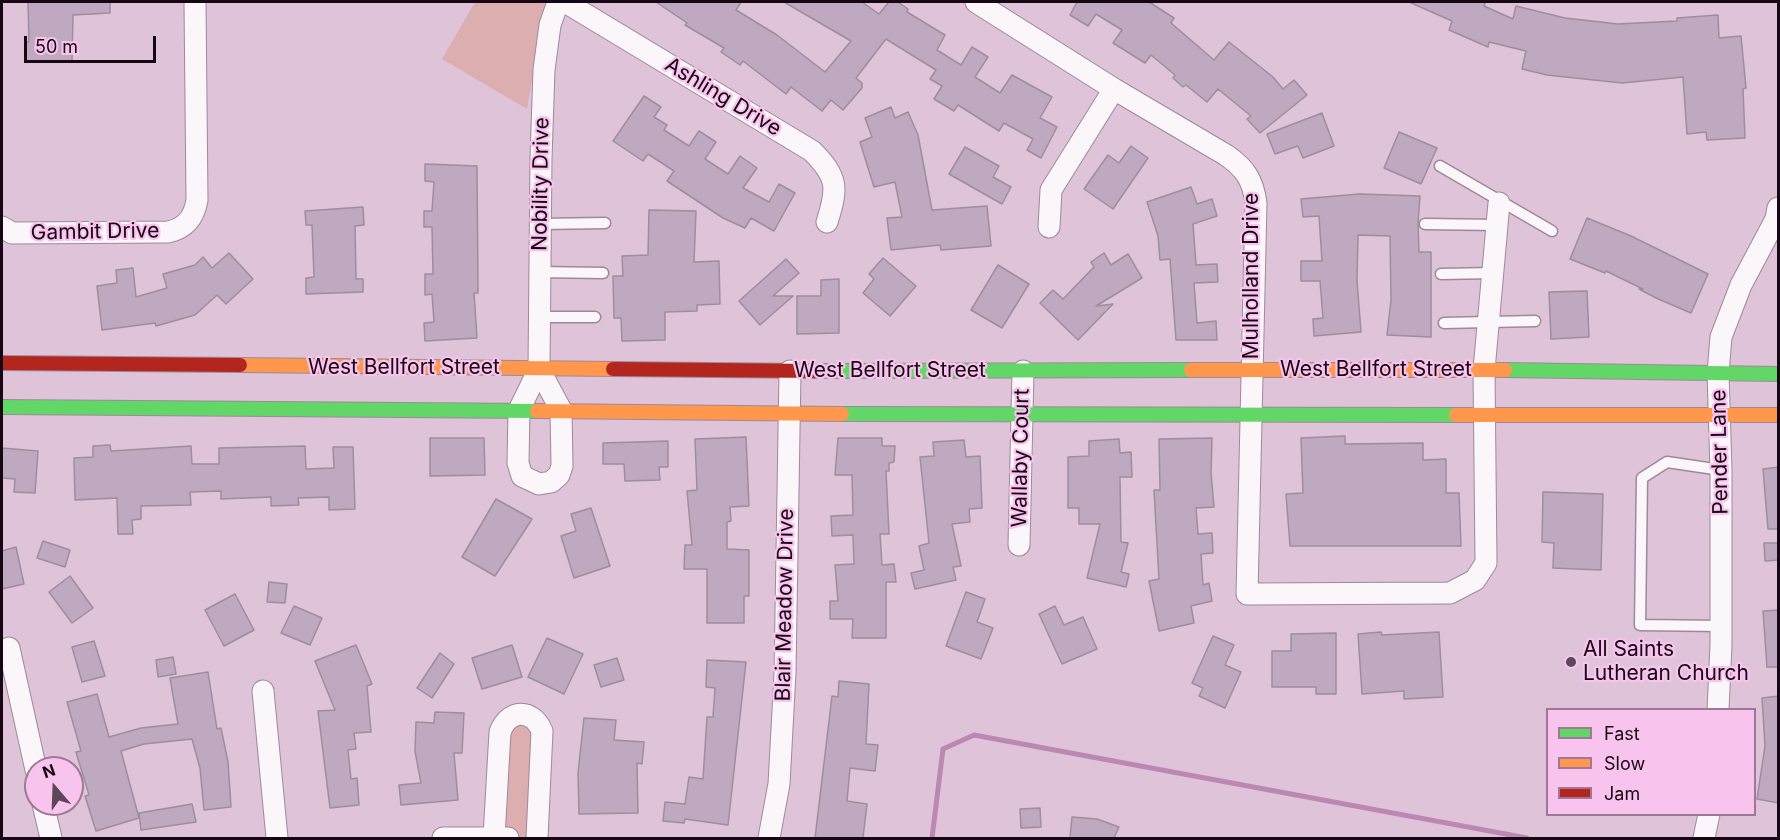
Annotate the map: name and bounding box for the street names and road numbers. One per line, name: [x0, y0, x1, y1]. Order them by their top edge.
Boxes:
street label: Ashling Drive: [660, 52, 786, 142]
street label: Nobility Drive: [527, 117, 555, 251]
street label: Mulholland Drive: [1239, 193, 1265, 359]
street label: Gambit Drive: [30, 218, 160, 246]
street label: West Bellfort Street: [308, 355, 500, 381]
street label: West Bellfort Street: [1280, 357, 1472, 383]
street label: West Bellfort Street: [794, 358, 986, 384]
street label: Wallaby Court: [1007, 388, 1035, 528]
street label: Pender Lane: [1706, 389, 1734, 515]
street label: Blair Meadow Drive: [771, 508, 799, 702]

